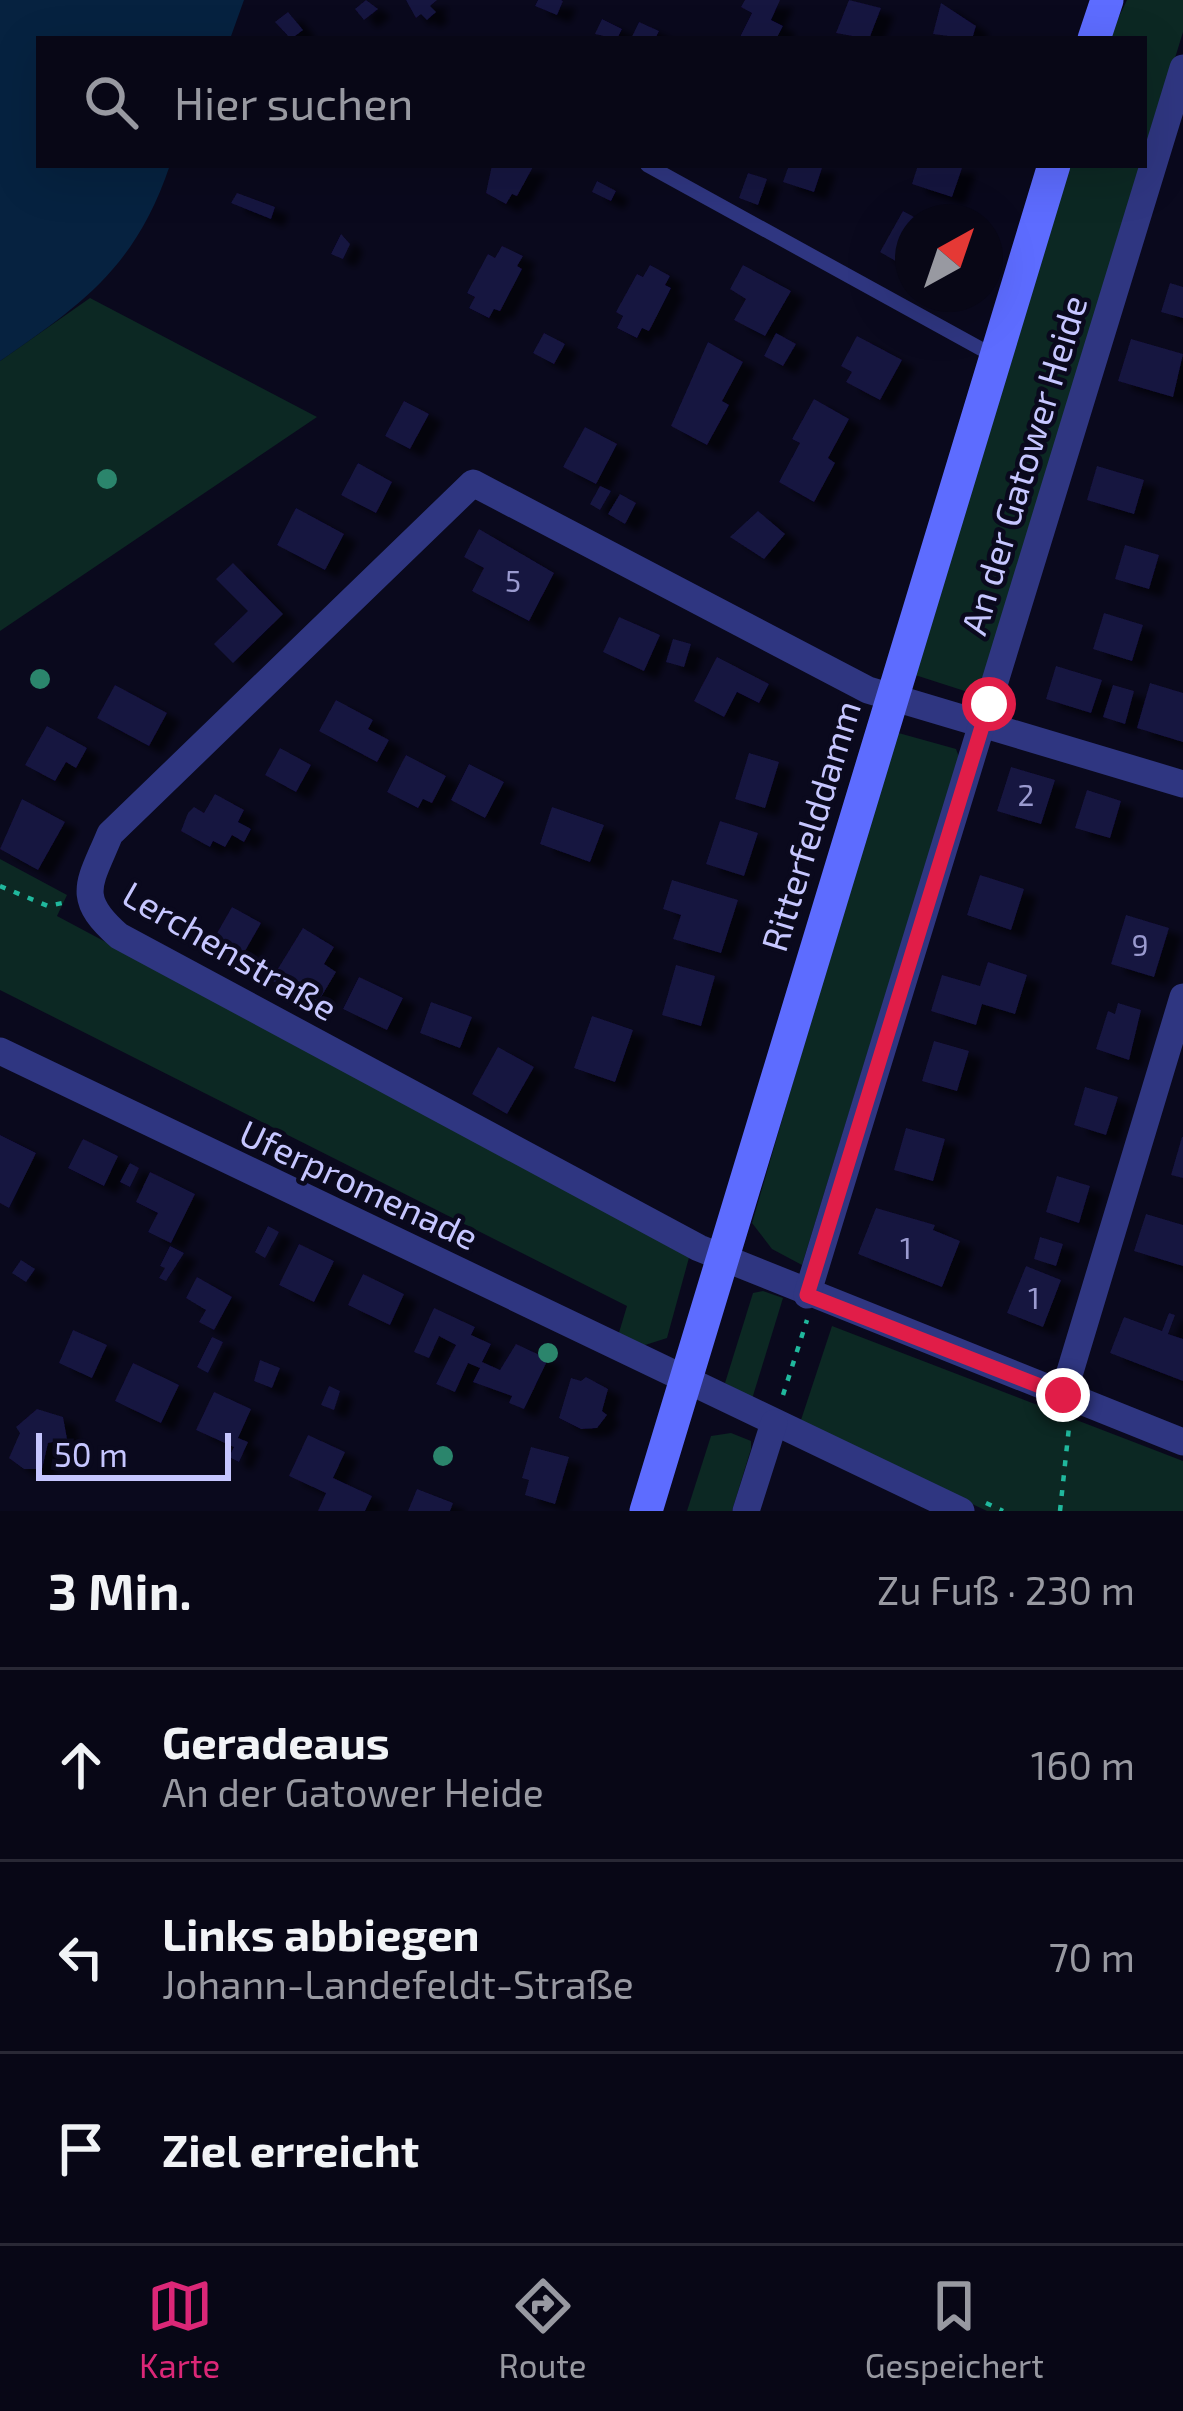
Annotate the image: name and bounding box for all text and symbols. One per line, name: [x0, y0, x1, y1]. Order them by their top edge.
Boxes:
search box: [36, 36, 1147, 168]
icon: search: [78, 69, 144, 135]
text: Hier suchen: [174, 75, 414, 129]
north arrow: [895, 204, 1003, 312]
street label: An der Gatower Heide: [951, 290, 1095, 639]
house number: 5: [505, 562, 521, 598]
route start: [962, 677, 1016, 731]
street label: Ritterfelddamm: [751, 695, 868, 956]
house number: 2: [1018, 776, 1034, 812]
street label: Lerchenstraße: [116, 871, 346, 1028]
house number: 9: [1131, 926, 1149, 962]
street label: Uferpromenade: [234, 1110, 486, 1258]
house number: 1: [900, 1229, 912, 1265]
house number: 1: [1028, 1279, 1040, 1315]
route end: [1036, 1368, 1090, 1422]
scale bar: [36, 1427, 231, 1480]
text: 50 m: [54, 1434, 128, 1474]
text: 3 Min.: [48, 1559, 192, 1620]
text: Zu Fuß · 230 m: [877, 1566, 1135, 1613]
text: Geradeaus: [162, 1714, 390, 1768]
icon: ahead: [48, 1732, 114, 1798]
text: 160 m: [1031, 1741, 1135, 1788]
text: An der Gatower Heide: [162, 1768, 544, 1815]
text: Links abbiegen: [162, 1906, 480, 1960]
icon: left: [48, 1924, 114, 1990]
text: 70 m: [1049, 1933, 1135, 1980]
text: Johann-Landefeldt-Straße: [162, 1960, 634, 2007]
icon: arrive: [48, 2116, 114, 2182]
text: Ziel erreicht: [162, 2122, 419, 2176]
tab: Karte: [139, 2273, 220, 2385]
tab: Route: [498, 2273, 587, 2385]
tab: Gespeichert: [865, 2273, 1044, 2385]

